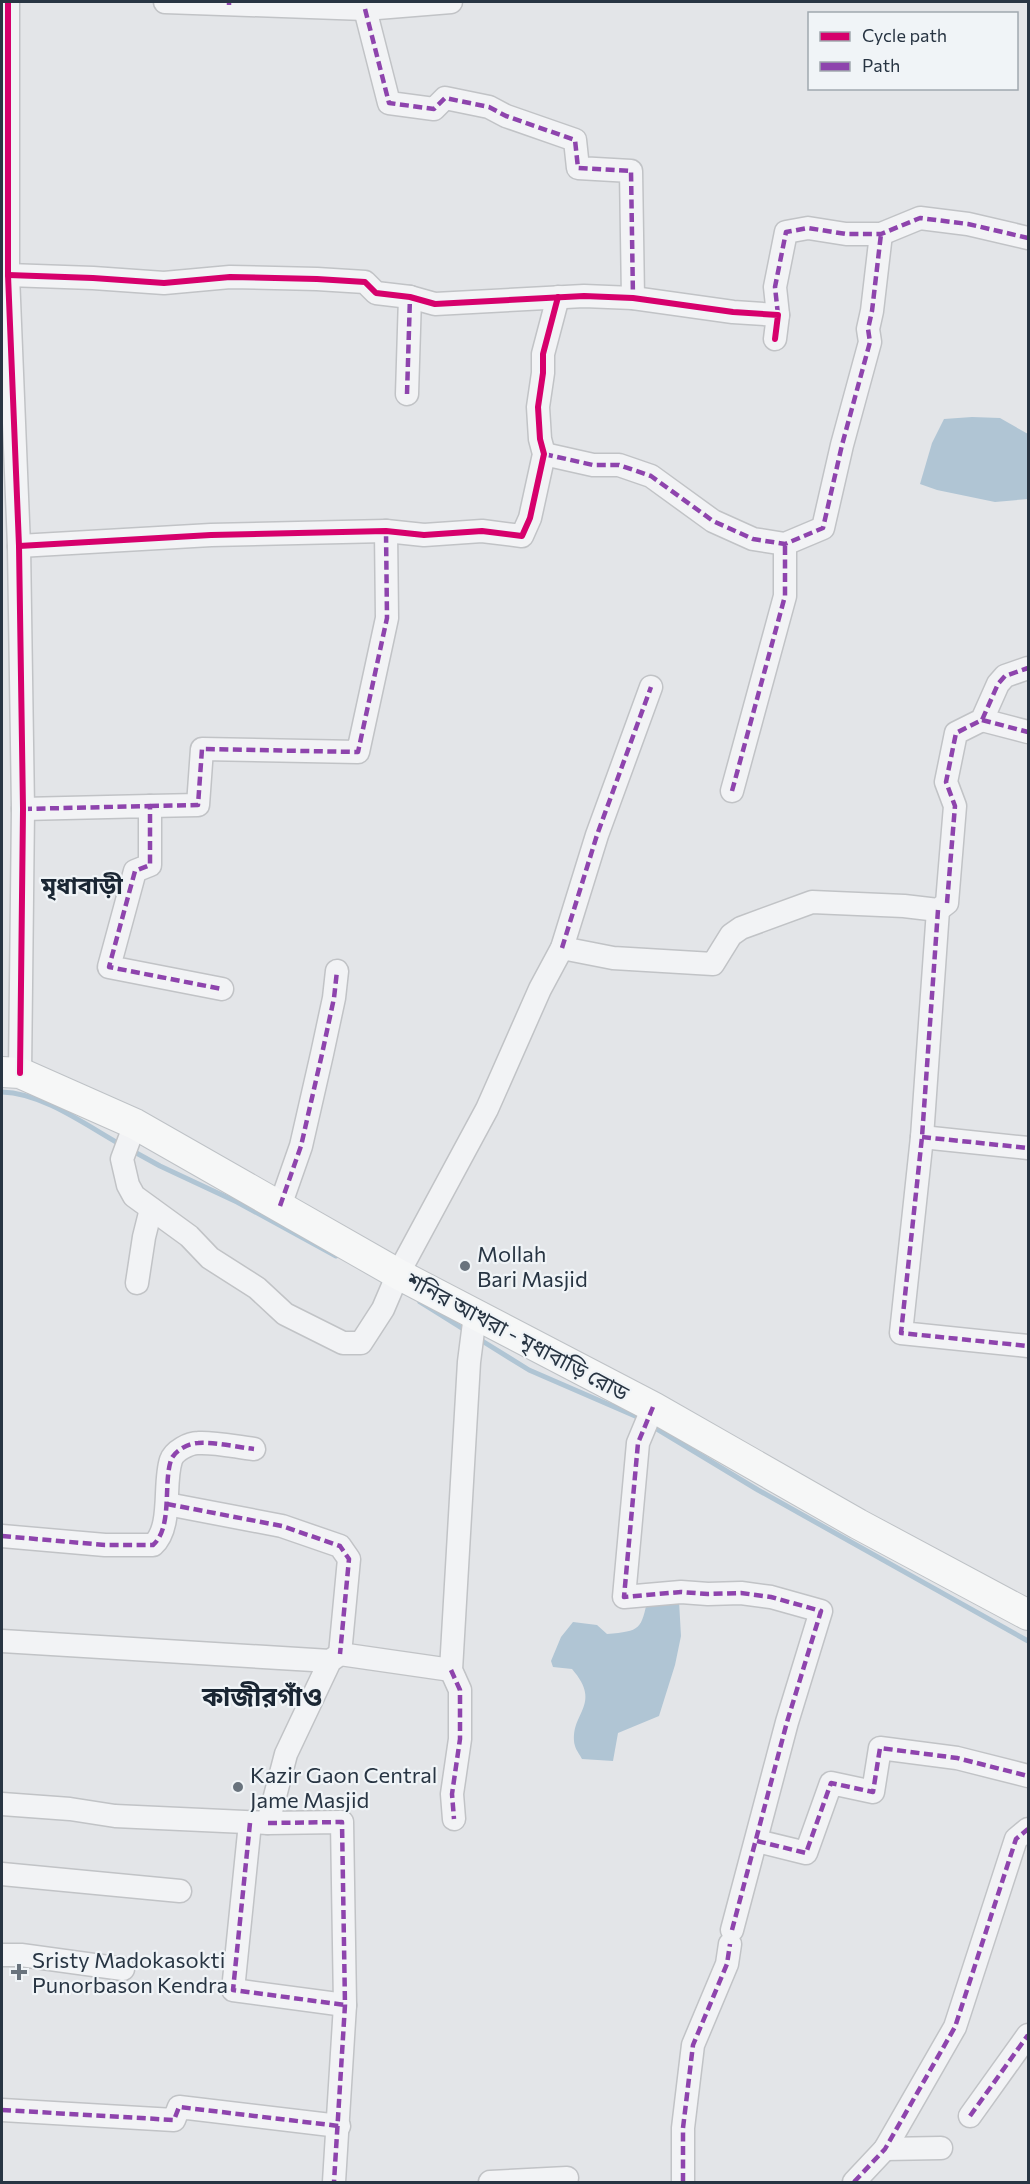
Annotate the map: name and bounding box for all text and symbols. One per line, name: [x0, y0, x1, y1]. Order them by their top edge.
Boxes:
legend: [808, 12, 1018, 90]
text: Cycle path: [862, 24, 947, 46]
text: Path: [862, 54, 900, 76]
district label: মৃধাবাড়ী: [40, 870, 124, 901]
place label: Mollah Bari Masjid: [477, 1240, 588, 1292]
marker: Mollah Bari Masjid: [458, 1259, 472, 1273]
street label: শনির আখরা - মৃধাবাড়ি রোড: [400, 1265, 634, 1408]
district label: কাজীরগাঁও: [201, 1680, 322, 1711]
place label: Kazir Gaon Central Jame Masjid: [250, 1761, 437, 1813]
marker: Kazir Gaon Central Jame Masjid: [231, 1780, 245, 1794]
place label: Sristy Madokasokti Punorbason Kendra: [32, 1946, 228, 1998]
marker: Sristy Madokasokti Punorbason Kendra: [10, 1963, 28, 1981]

